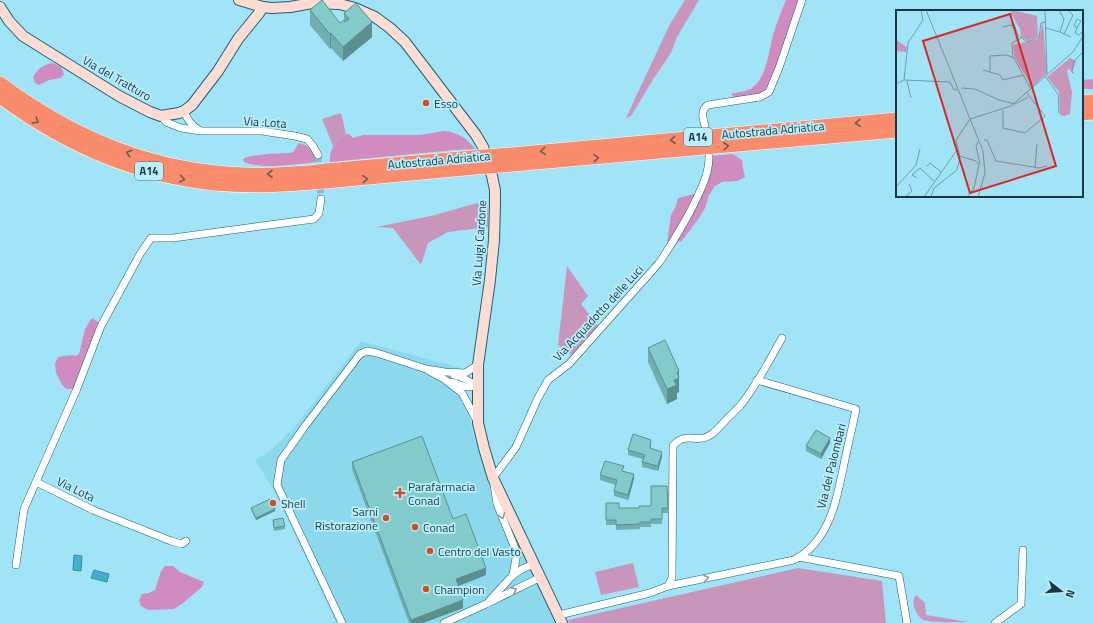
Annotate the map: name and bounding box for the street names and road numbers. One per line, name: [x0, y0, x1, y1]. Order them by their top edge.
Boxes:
street label: Via del Tratturo: [79, 51, 155, 105]
street label: Via :Lota: [243, 111, 287, 133]
street label: Autostrada Adriatica: [721, 116, 825, 144]
road number: A14: [684, 128, 712, 146]
street label: Autostrada Adriatica: [387, 146, 491, 174]
road number: A14: [135, 162, 163, 180]
street label: Via Luigi Cardone: [467, 199, 491, 287]
street label: Via Acquadotto delle Luci: [548, 261, 648, 365]
street label: Via dei Palombari: [811, 421, 851, 511]
street label: Via Lota: [54, 472, 98, 506]

